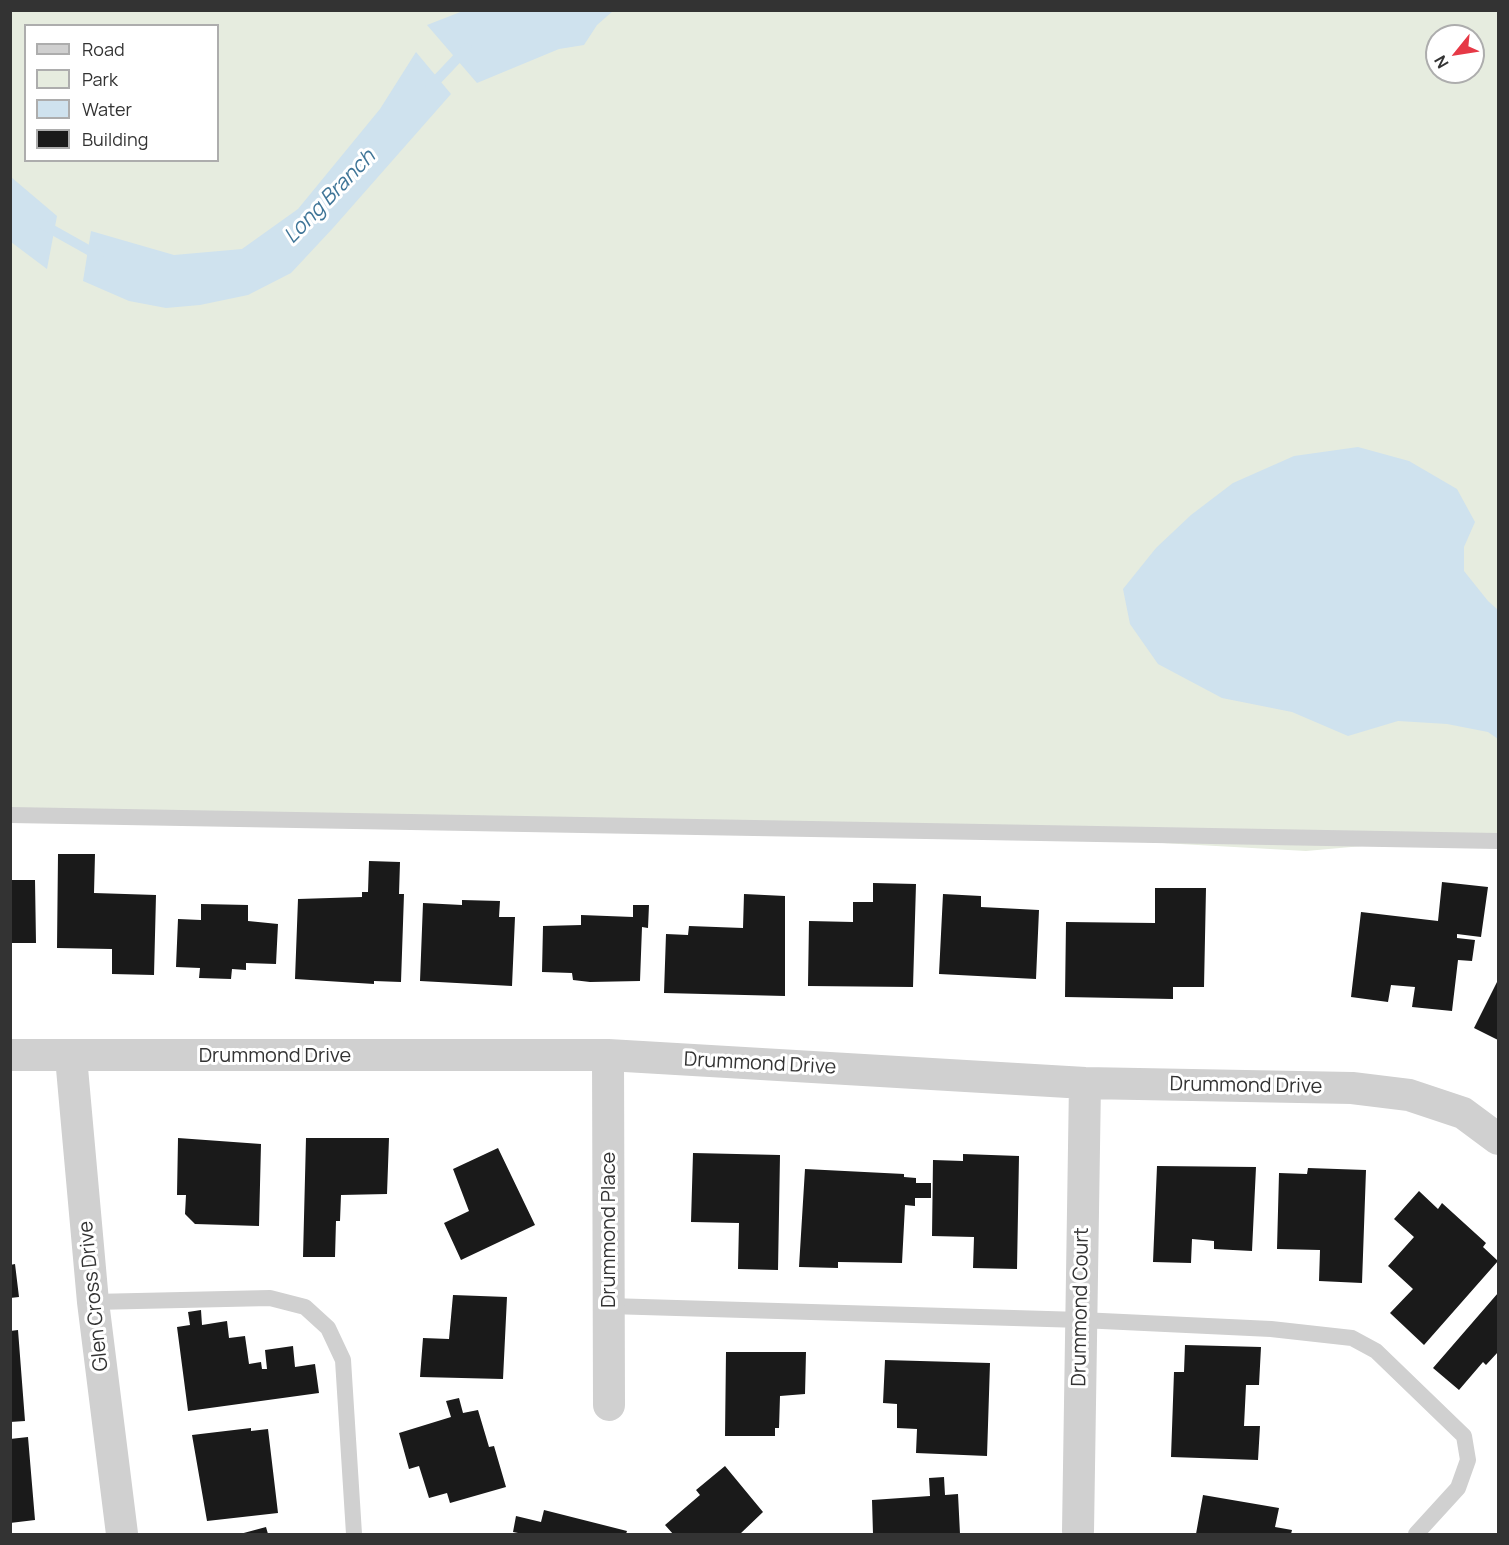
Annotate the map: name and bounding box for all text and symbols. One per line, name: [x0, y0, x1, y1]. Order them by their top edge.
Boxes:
legend: [24, 24, 219, 162]
north arrow: [1425, 24, 1485, 84]
text: Road: [82, 37, 125, 61]
text: N: [1429, 52, 1454, 72]
text: Park: [82, 67, 118, 91]
text: Water: [82, 97, 132, 121]
text: Building: [82, 127, 148, 151]
water label: Long Branch: [279, 145, 381, 249]
street label: Drummond Drive: [199, 1044, 351, 1068]
street label: Drummond Drive: [683, 1048, 837, 1080]
street label: Drummond Drive: [1169, 1073, 1323, 1099]
street label: Drummond Place: [597, 1152, 621, 1308]
street label: Glen Cross Drive: [74, 1220, 114, 1372]
street label: Drummond Court: [1068, 1227, 1094, 1387]

